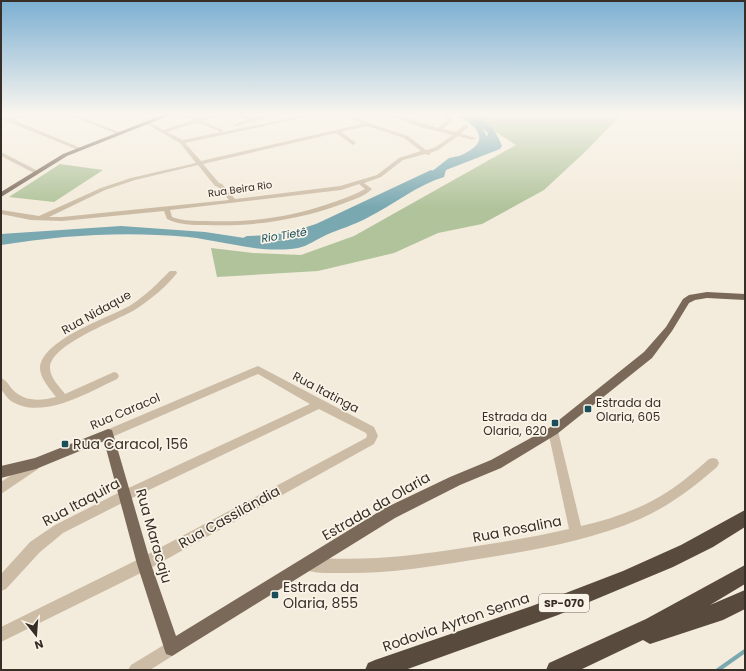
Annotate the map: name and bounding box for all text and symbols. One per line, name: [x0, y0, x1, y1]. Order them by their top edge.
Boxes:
street label: Rua Beira Rio: [207, 177, 273, 201]
water label: Rio Tietê: [260, 223, 308, 247]
street label: Rua Nidaque: [58, 286, 134, 338]
street label: Rua Itatinga: [290, 367, 362, 417]
street label: Rua Caracol: [88, 389, 162, 433]
place label: Estrada da Olaria, 605: [596, 394, 661, 425]
marker: Estrada da Olaria, 605: [583, 404, 593, 414]
place label: Estrada da Olaria, 620: [482, 408, 547, 439]
marker: Estrada da Olaria, 620: [550, 418, 560, 428]
place label: Rua Caracol, 156: [73, 434, 188, 454]
marker: Rua Caracol, 156: [60, 439, 70, 449]
street label: Estrada da Olaria: [318, 467, 434, 545]
street label: Rua Itaquira: [39, 473, 123, 531]
street label: Rua Cassilândia: [175, 481, 283, 553]
street label: Rua Maracaju: [131, 486, 177, 586]
street label: Rua Rosalina: [471, 511, 563, 547]
place label: Estrada da Olaria, 855: [283, 577, 359, 613]
street label: Rodovia Ayrton Senna: [380, 587, 532, 657]
marker: Estrada da Olaria, 855: [270, 590, 280, 600]
road number: SP-070: [539, 594, 589, 612]
north arrow: [16, 615, 56, 655]
text: N: [33, 636, 45, 653]

